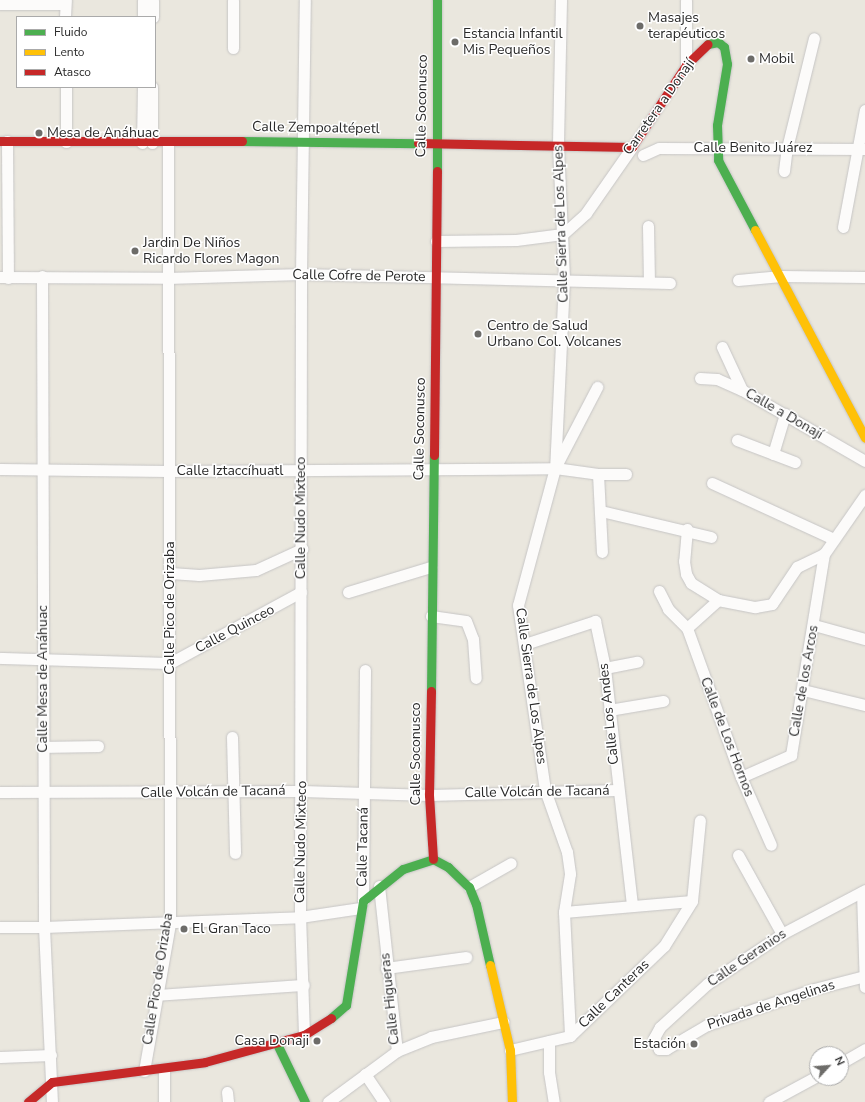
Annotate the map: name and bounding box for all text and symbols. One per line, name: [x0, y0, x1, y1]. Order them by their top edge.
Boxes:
place label: Masajes terapéuticos: [648, 10, 725, 42]
legend: [16, 16, 156, 88]
marker: Masajes terapéuticos: [635, 21, 645, 31]
text: Fluido: [54, 24, 87, 40]
place label: Estancia Infantil Mis Pequeños: [463, 26, 563, 58]
marker: Estancia Infantil Mis Pequeños: [450, 37, 460, 47]
text: Lento: [54, 44, 84, 60]
place label: Mobil: [759, 51, 794, 67]
street label: Calle Soconusco: [413, 54, 431, 158]
marker: Mobil: [746, 54, 756, 64]
street label: Carretera a Donají: [620, 56, 698, 158]
text: Atasco: [54, 64, 91, 80]
street label: Calle Zempoaltépetl: [252, 118, 380, 138]
place label: Mesa de Anáhuac: [47, 125, 159, 141]
marker: Mesa de Anáhuac: [34, 128, 44, 138]
street label: Calle Benito Juárez: [694, 140, 812, 156]
street label: Calle Sierra de Los Alpes: [550, 145, 572, 303]
place label: Jardin De Niños Ricardo Flores Magon: [143, 235, 279, 268]
marker: Jardin De Niños Ricardo Flores Magon: [130, 246, 140, 256]
street label: Calle Cofre de Perote: [292, 266, 426, 286]
place label: Centro de Salud Urbano Col. Volcanes: [487, 318, 622, 350]
marker: Centro de Salud Urbano Col. Volcanes: [472, 328, 484, 340]
street label: Calle Soconusco: [411, 377, 429, 481]
street label: Calle a Donají: [742, 385, 826, 443]
street label: Calle Nudo Mixteco: [293, 457, 309, 579]
street label: Calle Iztaccíhuatl: [177, 463, 283, 479]
street label: Calle Pico de Orizaba: [162, 541, 178, 675]
street label: Calle Quinceo: [193, 601, 277, 657]
street label: Calle Mesa de Anáhuac: [35, 605, 51, 753]
street label: Calle Sierra de Los Alpes: [512, 607, 550, 765]
street label: Calle de los Arcos: [786, 624, 822, 738]
street label: Calle Los Andes: [595, 662, 623, 766]
street label: Calle de Los Hornos: [696, 675, 758, 799]
street label: Calle Soconusco: [408, 702, 424, 806]
street label: Calle Nudo Mixteco: [292, 781, 310, 903]
street label: Calle Volcán de Tacaná: [140, 782, 286, 802]
street label: Calle Volcán de Tacaná: [464, 782, 610, 802]
street label: Calle Tacaná: [354, 807, 372, 887]
street label: Calle Pico de Orizaba: [139, 912, 177, 1046]
place label: El Gran Taco: [192, 921, 271, 937]
marker: El Gran Taco: [179, 924, 189, 934]
street label: Calle Geranios: [704, 925, 790, 991]
street label: Calle Higueras: [377, 952, 403, 1046]
street label: Calle Canteras: [575, 956, 653, 1032]
street label: Privada de Angelinas: [705, 976, 837, 1034]
place label: Casa Donaji: [235, 1033, 309, 1049]
marker: Casa Donaji: [312, 1036, 322, 1046]
place label: Estación: [633, 1036, 686, 1052]
marker: Estación: [689, 1039, 699, 1049]
north arrow: [809, 1046, 849, 1086]
text: N: [831, 1054, 848, 1068]

